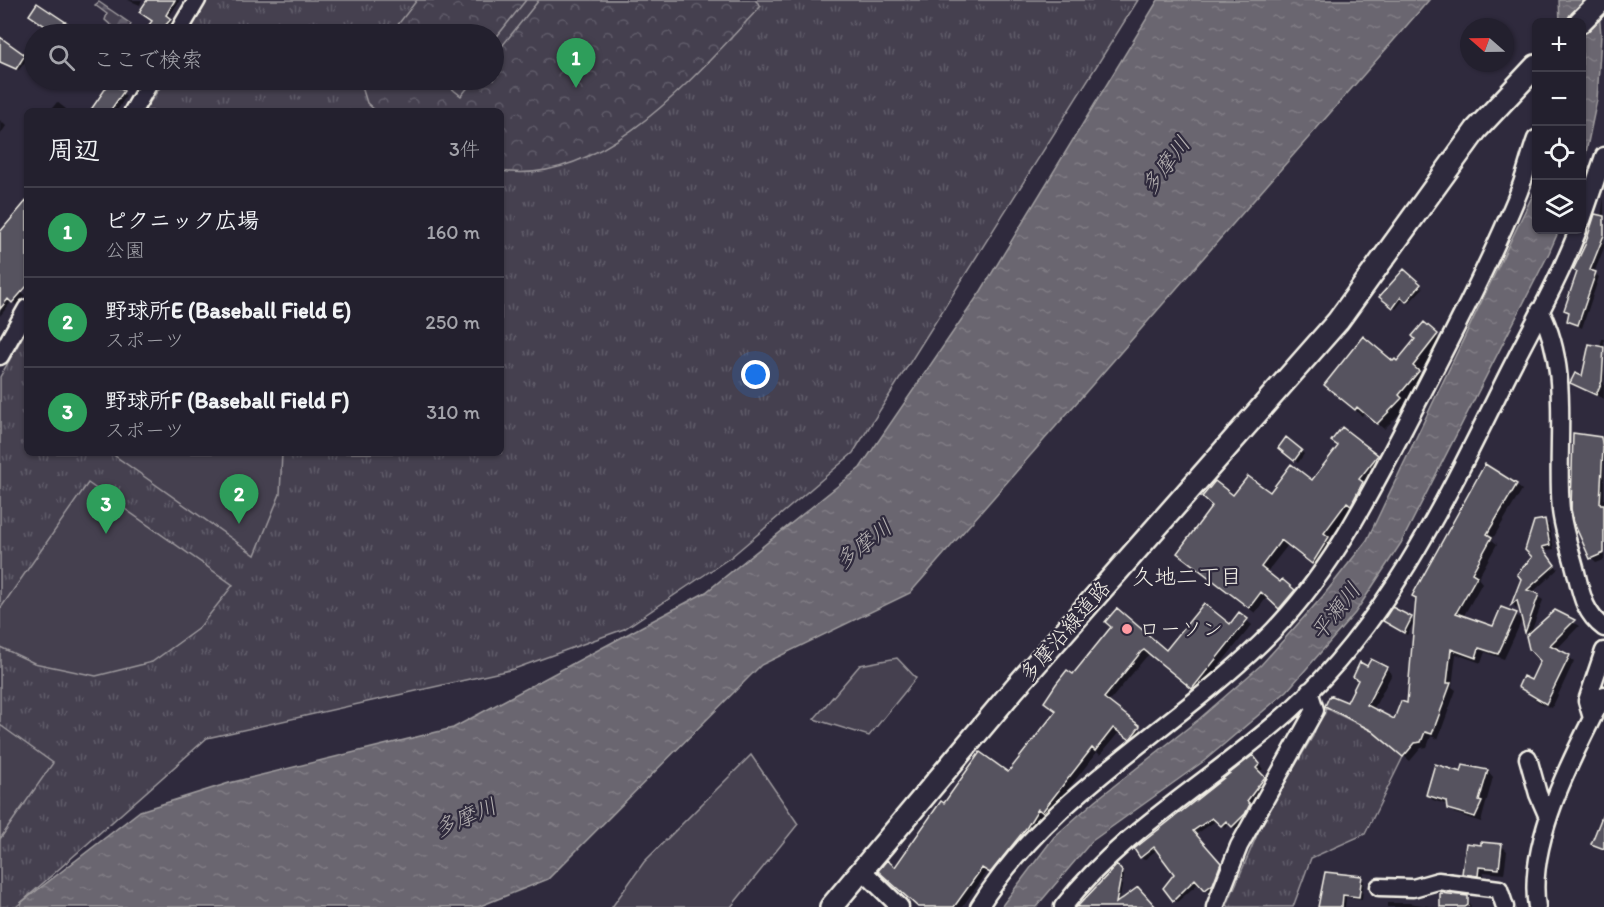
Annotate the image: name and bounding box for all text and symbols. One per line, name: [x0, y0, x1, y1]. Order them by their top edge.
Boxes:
north arrow: [1460, 18, 1514, 72]
map controls: [1532, 18, 1586, 234]
button: +: [1532, 18, 1586, 72]
search box: [24, 24, 504, 90]
pin: 1: [556, 38, 596, 88]
icon: search: [45, 41, 78, 74]
text: ここで検索: [93, 46, 203, 73]
button: −: [1532, 72, 1586, 126]
button: locate: [1532, 126, 1586, 180]
water label: 多摩川: [1135, 131, 1196, 200]
text: 周辺: [48, 134, 100, 166]
text: 3件: [449, 137, 480, 161]
button: layers: [1532, 180, 1586, 234]
text: ピクニック広場: [105, 207, 259, 234]
text: 1: [63, 220, 72, 244]
text: 160 m: [427, 220, 480, 244]
text: 公園: [105, 238, 145, 262]
text: 野球所E (Baseball Field E): [105, 297, 351, 324]
text: 2: [62, 310, 73, 334]
text: 250 m: [425, 310, 480, 334]
text: スポーツ: [105, 328, 185, 352]
your location: [741, 360, 770, 389]
text: 野球所F (Baseball Field F): [105, 387, 349, 414]
text: 3: [62, 400, 73, 424]
text: 310 m: [426, 400, 480, 424]
text: スポーツ: [105, 418, 185, 442]
pin: 2: [220, 474, 258, 524]
pin: 3: [86, 484, 126, 534]
water label: 多摩川: [829, 513, 898, 575]
district label: 久地二丁目: [1132, 563, 1242, 590]
street label: 多摩沿線道路: [1014, 575, 1115, 686]
water label: 平瀬川: [1304, 577, 1366, 646]
place label: ローソン: [1139, 616, 1223, 641]
marker: ローソン: [1120, 622, 1134, 636]
water label: 多摩川: [430, 792, 501, 843]

